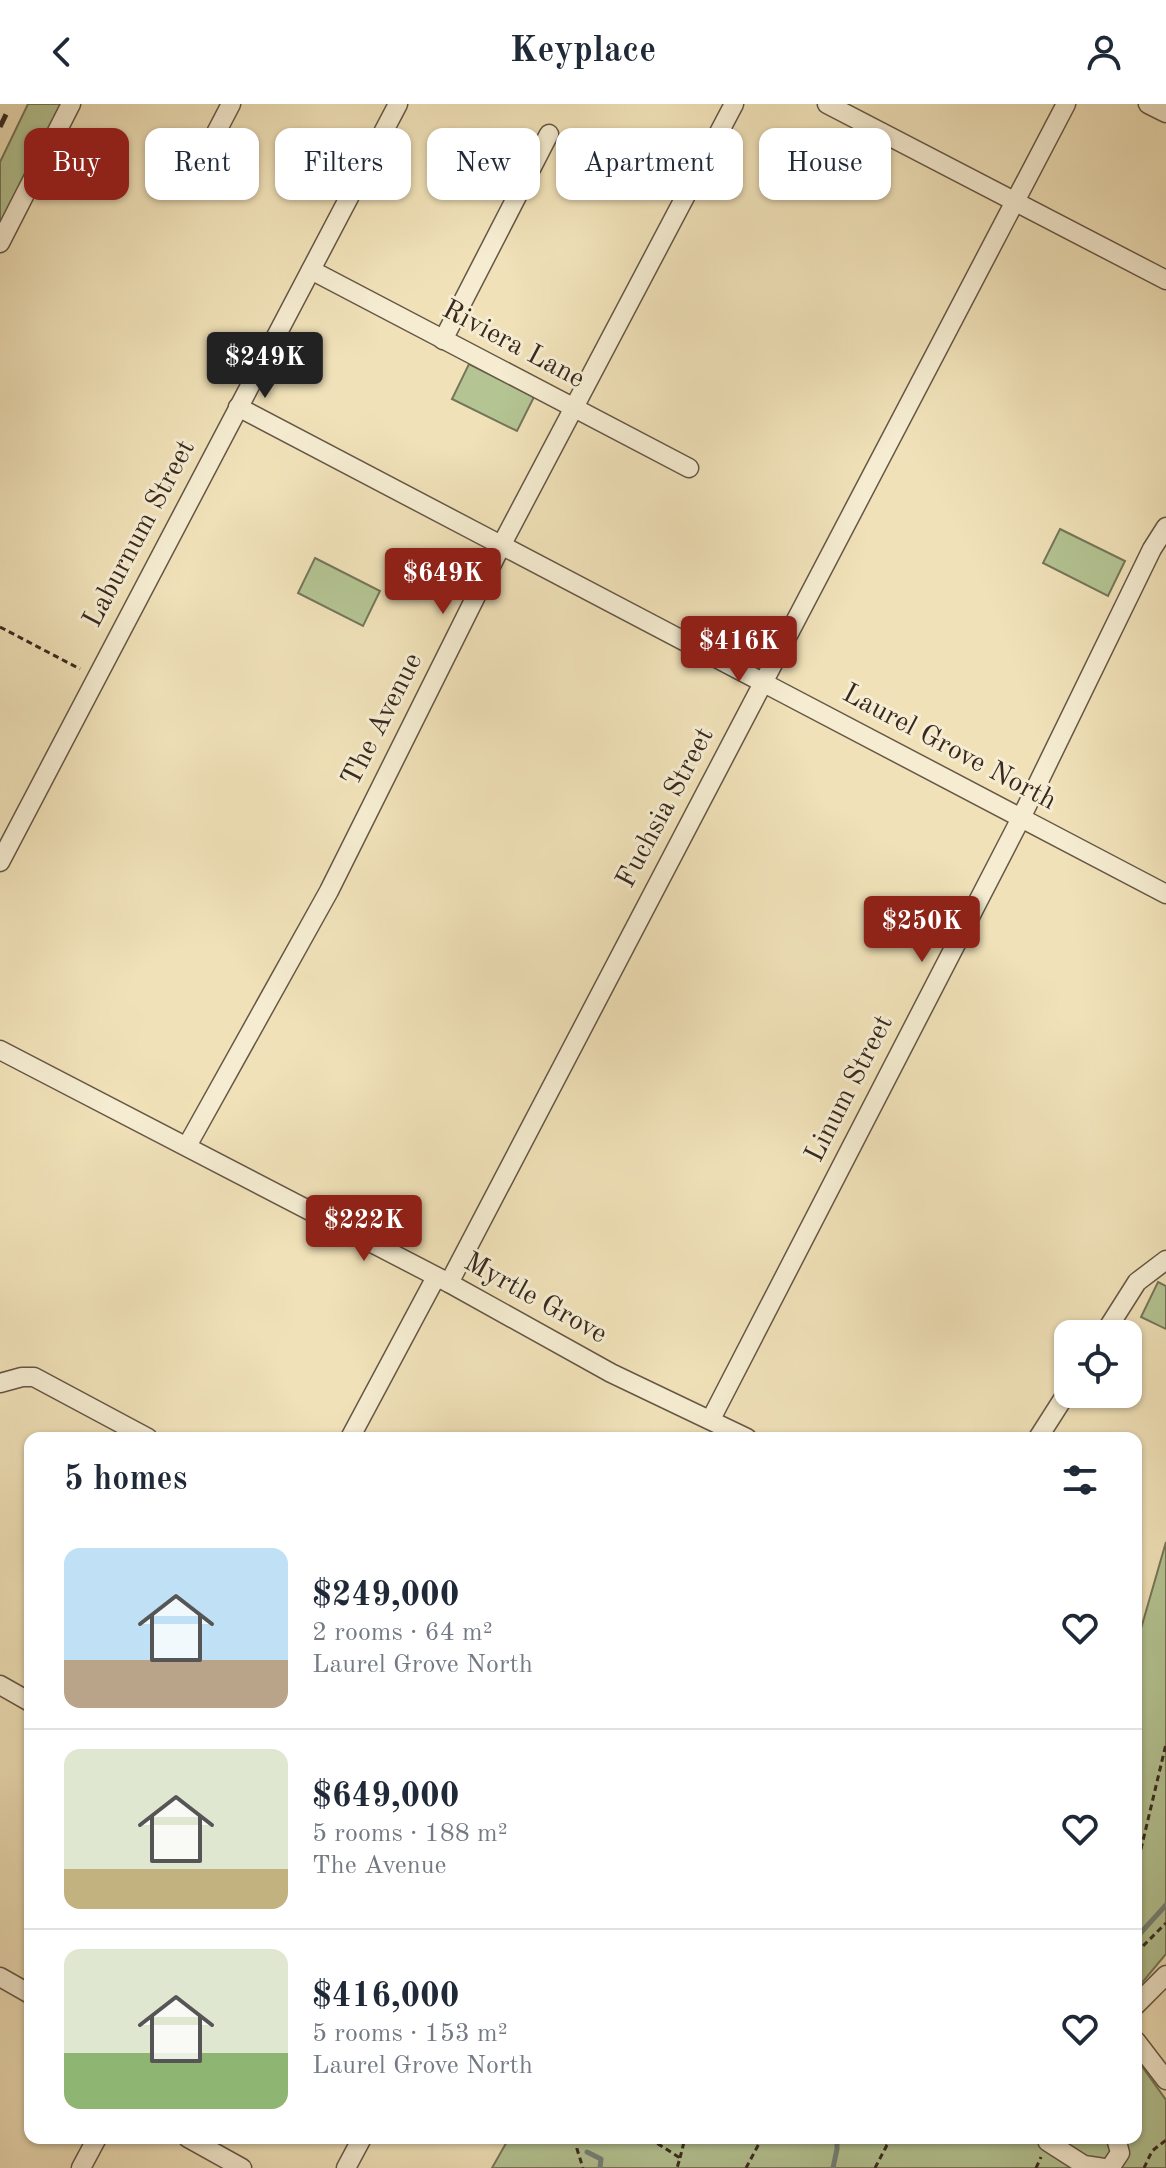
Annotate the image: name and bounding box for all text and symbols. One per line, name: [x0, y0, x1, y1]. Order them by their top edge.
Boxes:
icon: back: [40, 30, 84, 74]
icon: person: [1082, 30, 1126, 74]
text: Keyplace: [510, 34, 656, 70]
chip: Buy: [24, 128, 129, 200]
chip: Rent: [145, 128, 259, 200]
chip: Filters: [275, 128, 411, 200]
chip: New: [427, 128, 540, 200]
chip: Apartment: [556, 128, 743, 200]
chip: House: [759, 128, 891, 200]
street label: Riviera Lane: [437, 296, 589, 394]
pin: $249K: [209, 332, 321, 400]
text: $249K: [225, 345, 305, 371]
street label: Laburnum Street: [79, 436, 201, 632]
pin: $649K: [387, 548, 499, 616]
text: $649K: [403, 561, 483, 587]
pin: $416K: [683, 616, 795, 684]
text: $416K: [699, 629, 779, 655]
street label: The Avenue: [338, 649, 428, 791]
street label: Laurel Grove North: [837, 680, 1061, 816]
street label: Fuchsia Street: [612, 723, 720, 893]
pin: $250K: [866, 896, 978, 964]
text: $250K: [882, 909, 962, 935]
street label: Linum Street: [801, 1011, 899, 1167]
pin: $222K: [308, 1195, 420, 1263]
text: $222K: [324, 1208, 404, 1234]
street label: Myrtle Grove: [459, 1248, 611, 1350]
map controls: [1054, 1320, 1142, 1408]
button: locate: [1054, 1320, 1142, 1408]
icon: filters: [1058, 1458, 1102, 1502]
text: 5 homes: [64, 1463, 187, 1497]
text: $249,000: [312, 1579, 460, 1613]
icon: home: [128, 1580, 224, 1676]
icon: heart: [1058, 1606, 1102, 1650]
text: 2 rooms · 64 m²: [312, 1620, 493, 1646]
text: Laurel Grove North: [312, 1652, 533, 1678]
text: $649,000: [312, 1780, 460, 1814]
icon: home: [128, 1781, 224, 1877]
icon: heart: [1058, 1807, 1102, 1851]
text: 5 rooms · 188 m²: [312, 1821, 508, 1847]
text: The Avenue: [312, 1853, 447, 1879]
text: $416,000: [312, 1980, 460, 2014]
icon: home: [128, 1981, 224, 2077]
icon: heart: [1058, 2007, 1102, 2051]
text: 5 rooms · 153 m²: [312, 2021, 508, 2047]
text: Laurel Grove North: [312, 2053, 533, 2079]

